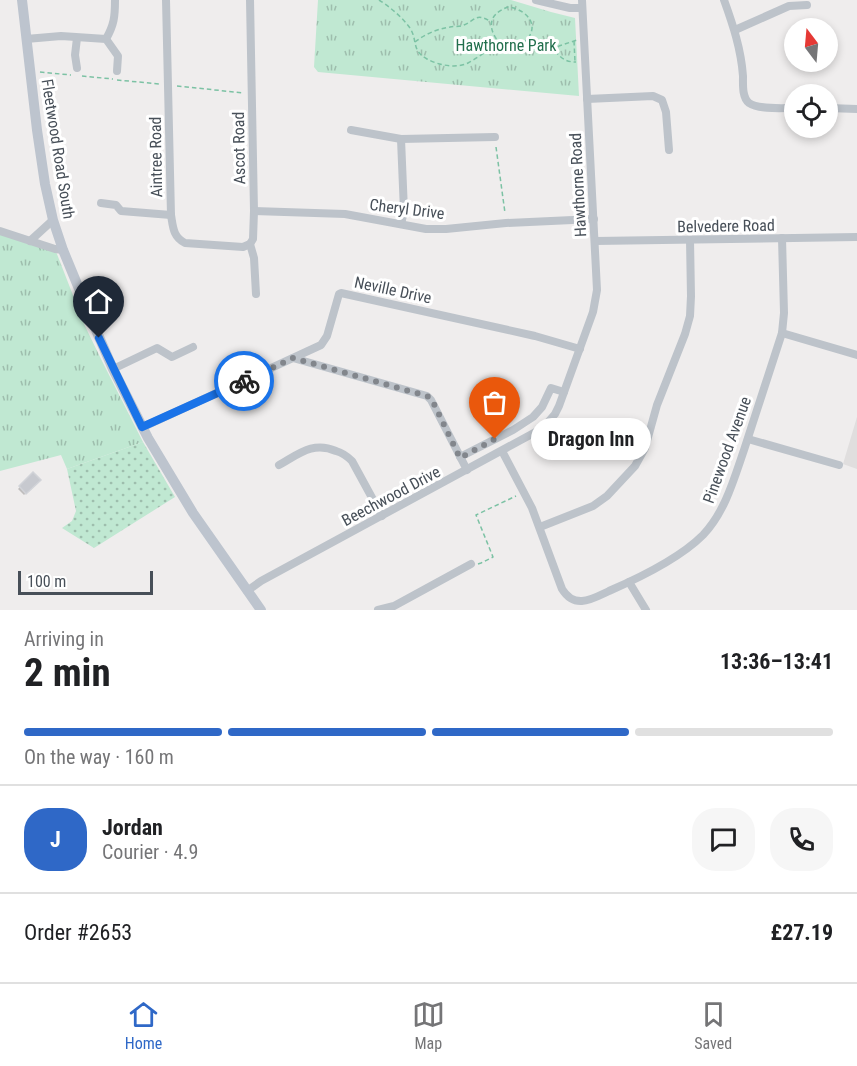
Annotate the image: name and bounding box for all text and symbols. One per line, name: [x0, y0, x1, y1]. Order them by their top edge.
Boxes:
north arrow: [784, 18, 838, 72]
map controls: [784, 18, 838, 138]
park label: Hawthorne Park: [456, 36, 557, 55]
street label: Fleetwood Road South: [38, 78, 78, 220]
button: locate: [784, 84, 838, 138]
street label: Ascot Road: [229, 112, 249, 184]
street label: Aintree Road: [146, 116, 166, 198]
street label: Hawthorne Road: [566, 132, 590, 238]
street label: Cheryl Drive: [368, 195, 446, 223]
street label: Belvedere Road: [677, 216, 775, 236]
street label: Neville Drive: [353, 273, 433, 307]
pin: [73, 276, 124, 338]
icon: home: [82, 285, 115, 318]
courier: [214, 351, 274, 411]
icon: bike: [228, 365, 261, 398]
pin: [469, 377, 520, 439]
icon: bag: [478, 386, 511, 419]
street label: Pinewood Avenue: [699, 394, 755, 506]
callout: Dragon Inn: [531, 418, 651, 460]
text: Dragon Inn: [548, 427, 634, 451]
street label: Beechwood Drive: [338, 462, 444, 530]
scale bar: [18, 568, 153, 596]
text: 100 m: [27, 572, 66, 591]
text: Arriving in: [24, 627, 104, 651]
text: 13:36–13:41: [720, 649, 833, 674]
text: 2 min: [24, 650, 111, 696]
text: On the way · 160 m: [24, 745, 174, 769]
button: chat: [692, 808, 755, 871]
button: phone: [770, 808, 833, 871]
text: Jordan: [102, 815, 163, 840]
text: J: [50, 827, 61, 852]
text: Courier · 4.9: [102, 840, 198, 864]
text: Order #2653: [24, 920, 132, 945]
text: £27.19: [771, 920, 833, 945]
tab: Home: [125, 998, 162, 1053]
tab: Map: [412, 998, 445, 1053]
tab: Saved: [694, 998, 732, 1053]

